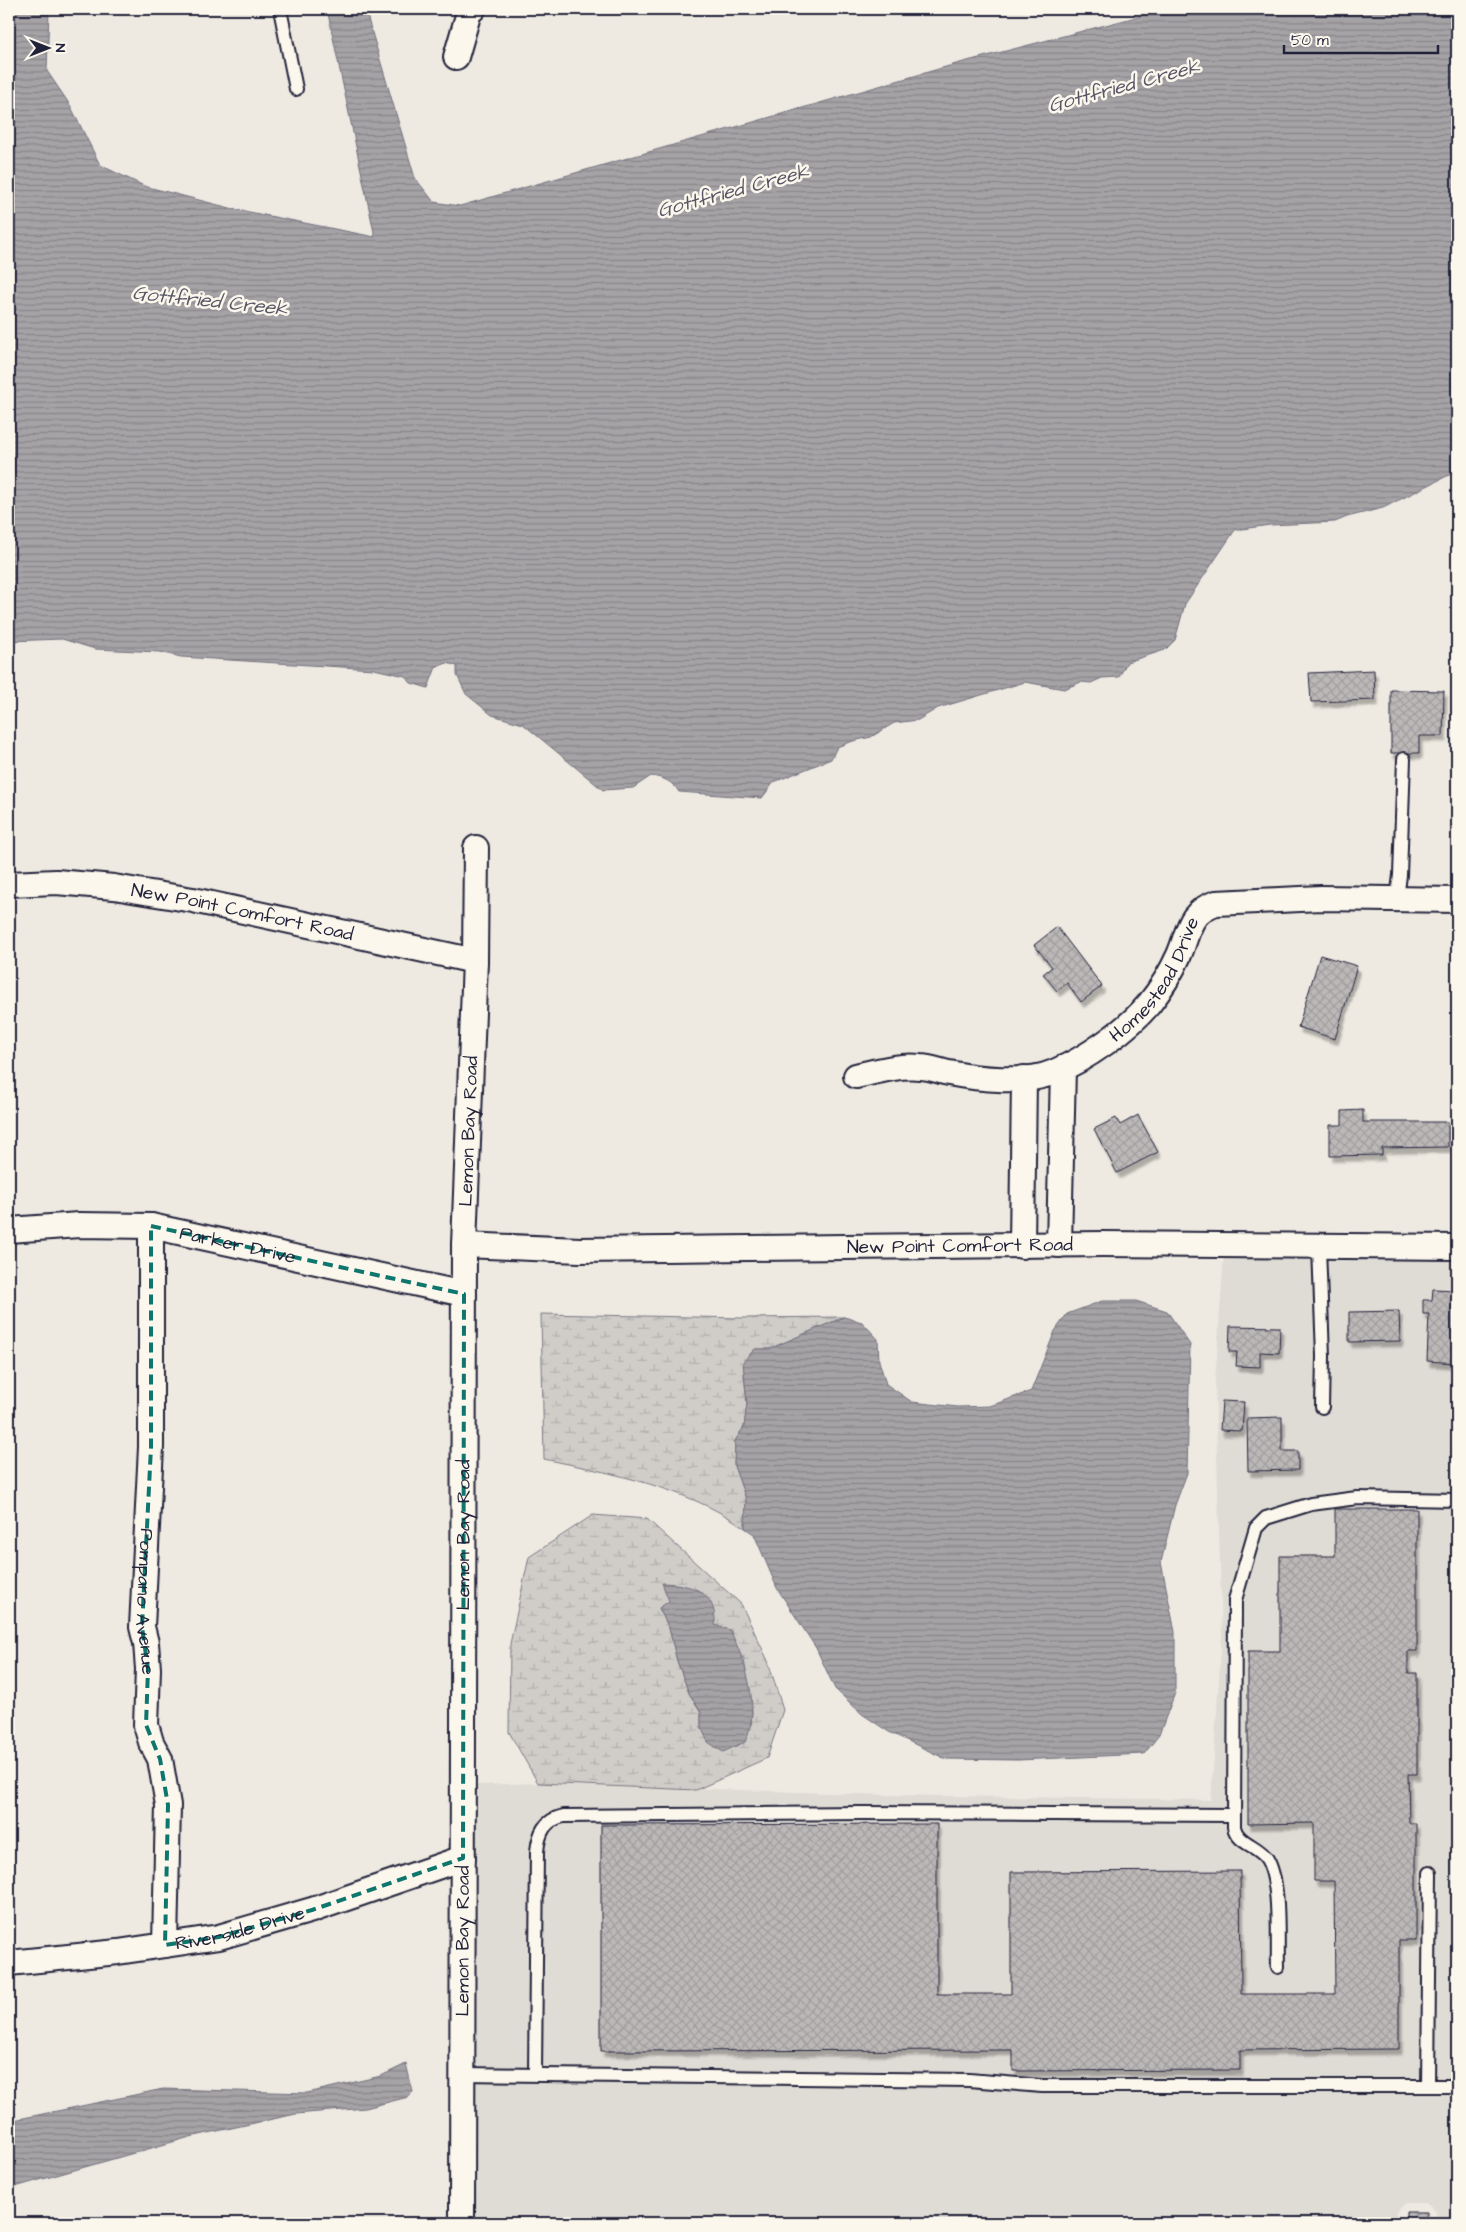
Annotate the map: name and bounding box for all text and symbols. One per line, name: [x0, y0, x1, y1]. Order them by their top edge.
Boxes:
north arrow: [22, 22, 72, 72]
scale bar: [1284, 22, 1437, 54]
text: 50 m: [1291, 30, 1329, 51]
text: N: [50, 44, 70, 53]
water label: Gottfried Creek: [1045, 52, 1203, 120]
water label: Gottfried Creek: [654, 157, 812, 225]
water label: Gottfried Creek: [131, 279, 289, 323]
street label: New Point Comfort Road: [129, 877, 356, 948]
street label: Homestead Drive: [1104, 912, 1206, 1049]
street label: Lemon Bay Road: [452, 1055, 485, 1207]
street label: Parker Drive: [177, 1219, 298, 1271]
street label: New Point Comfort Road: [847, 1231, 1073, 1260]
street label: Lemon Bay Road: [450, 1459, 478, 1610]
street label: Pompano Avenue: [129, 1528, 162, 1675]
street label: Lemon Bay Road: [449, 1865, 477, 2016]
street label: Riverside Drive: [173, 1899, 308, 1957]

